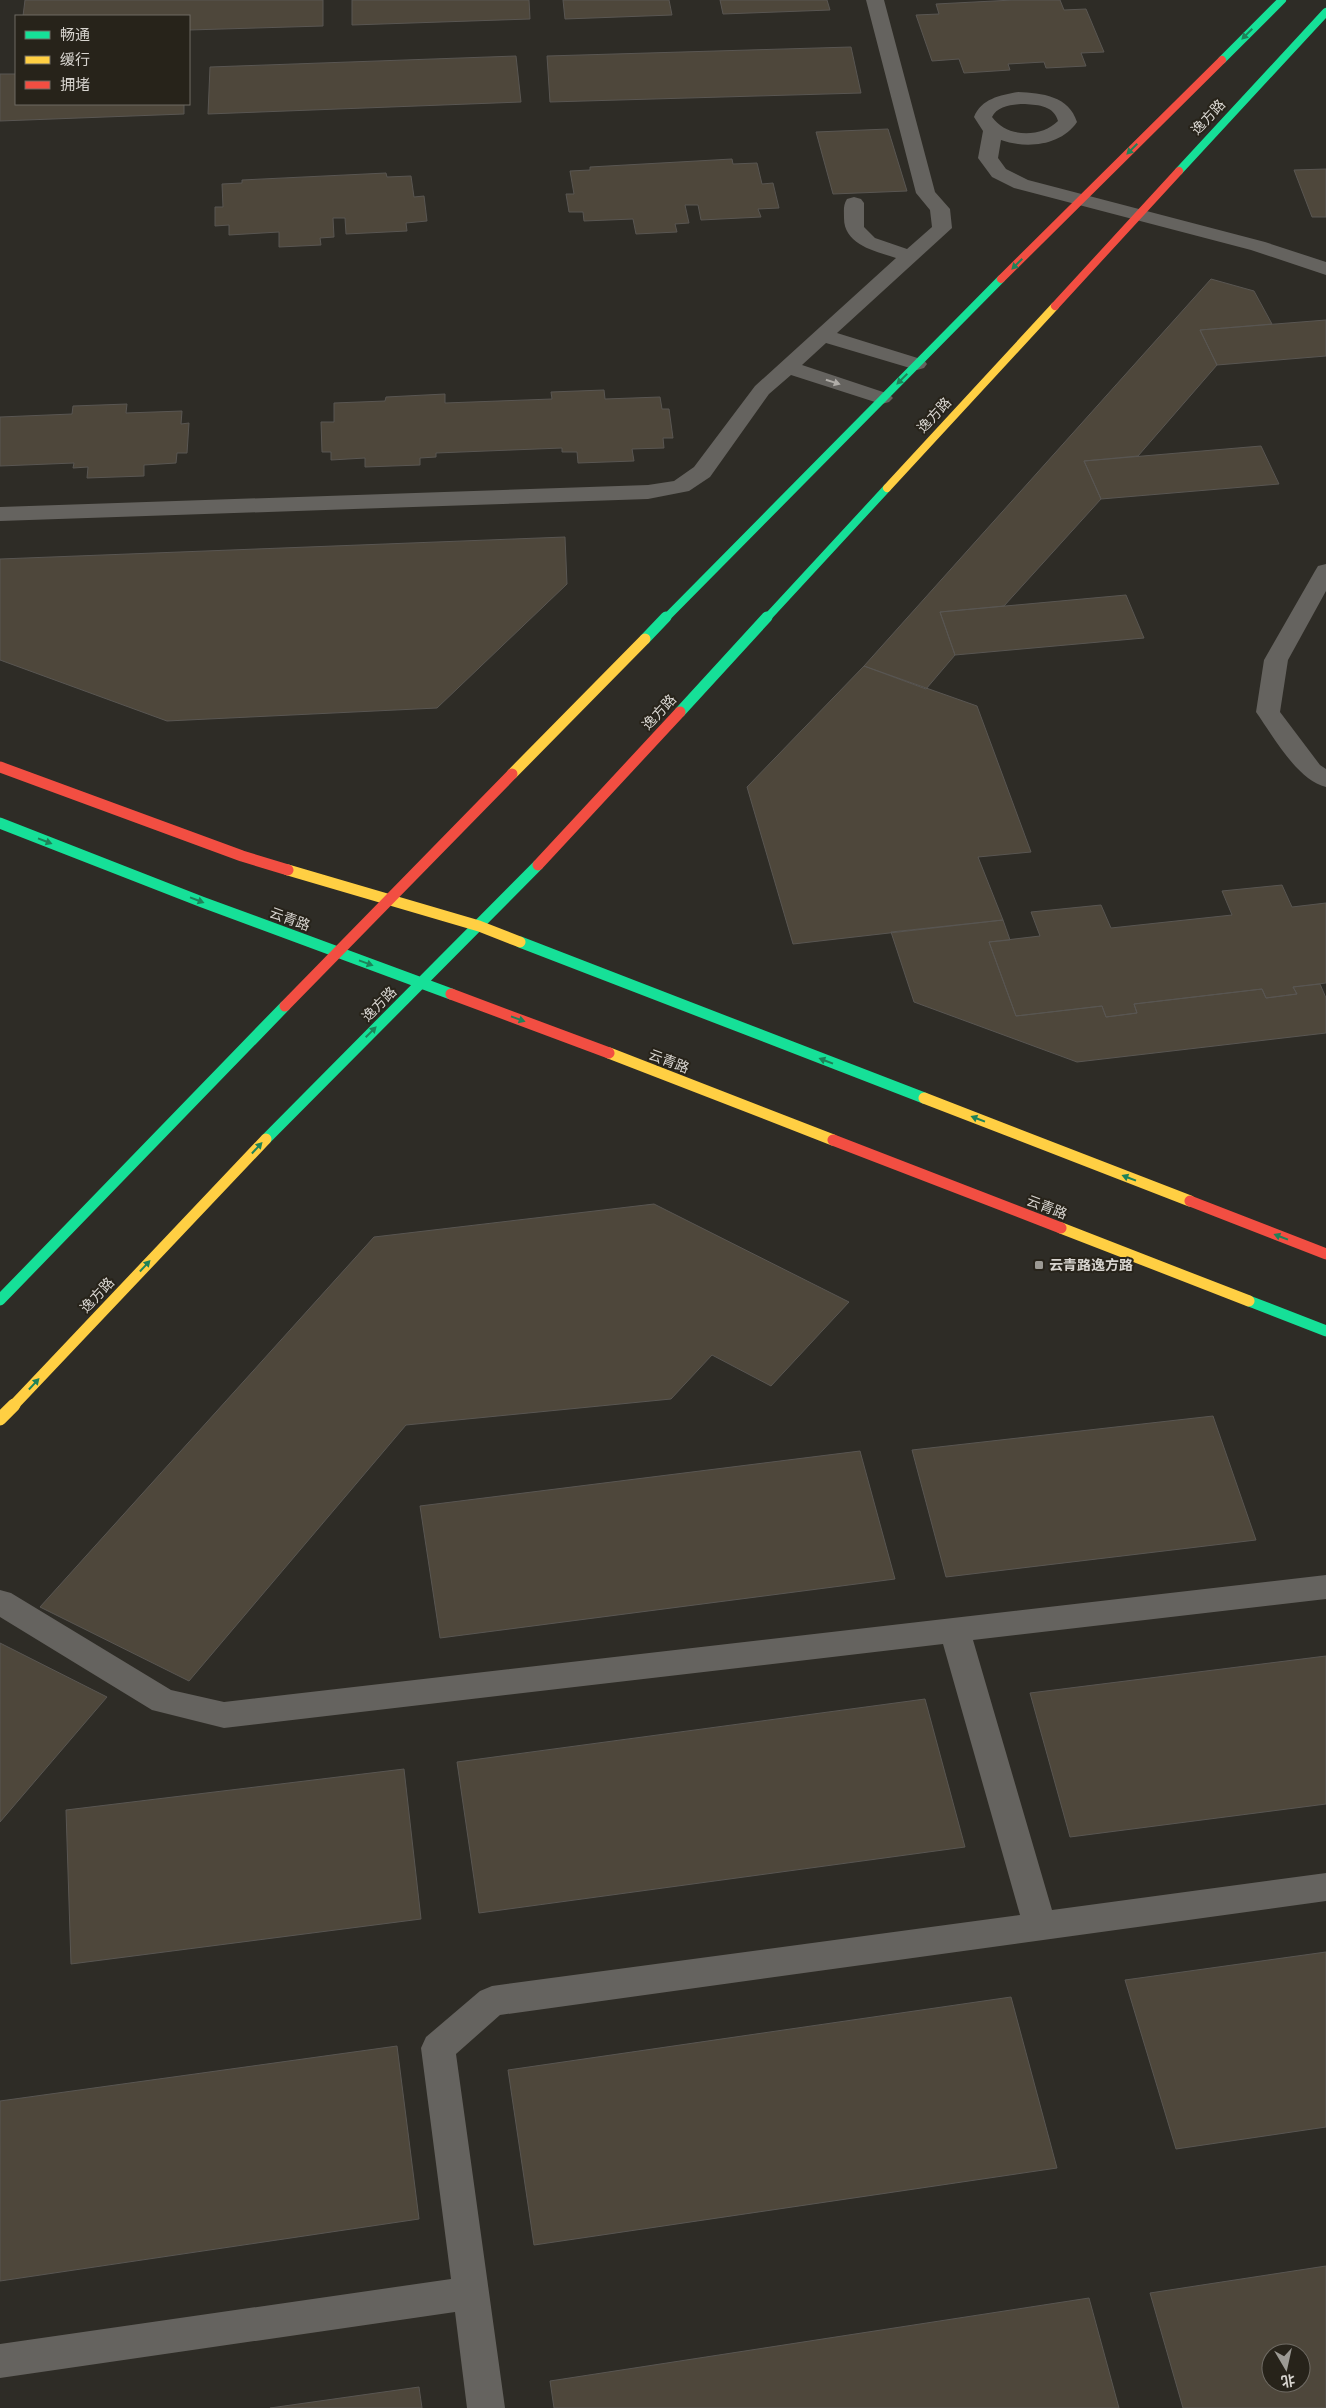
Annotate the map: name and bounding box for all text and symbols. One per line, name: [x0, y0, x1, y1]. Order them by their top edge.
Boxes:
legend: [15, 15, 190, 105]
text: 畅通: [60, 26, 90, 44]
one-way arrow: [1241, 28, 1253, 40]
text: 缓行: [60, 51, 90, 69]
text: 拥堵: [60, 76, 90, 94]
street label: 逸方路: [1188, 96, 1229, 138]
one-way arrow: [1126, 143, 1138, 155]
one-way arrow: [1011, 258, 1023, 270]
one-way arrow: [896, 372, 908, 384]
one-way arrow: [826, 379, 841, 387]
street label: 逸方路: [914, 394, 955, 436]
street label: 逸方路: [639, 691, 680, 733]
one-way arrow: [38, 838, 53, 845]
one-way arrow: [190, 896, 205, 904]
street label: 云青路: [267, 904, 312, 935]
one-way arrow: [358, 960, 373, 967]
street label: 逸方路: [358, 983, 400, 1025]
one-way arrow: [511, 1015, 526, 1023]
one-way arrow: [365, 1027, 377, 1039]
street label: 云青路: [646, 1046, 691, 1077]
one-way arrow: [819, 1056, 833, 1064]
one-way arrow: [970, 1115, 985, 1123]
one-way arrow: [251, 1143, 263, 1155]
one-way arrow: [1121, 1174, 1136, 1182]
street label: 云青路: [1024, 1192, 1069, 1223]
one-way arrow: [1273, 1233, 1288, 1240]
place label: 云青路逸方路: [1049, 1257, 1133, 1274]
marker: 云青路逸方路: [1033, 1259, 1045, 1271]
one-way arrow: [139, 1260, 151, 1272]
street label: 逸方路: [77, 1274, 118, 1316]
one-way arrow: [28, 1378, 40, 1390]
north arrow: [1261, 2343, 1311, 2393]
text: 北: [1280, 2371, 1296, 2390]

